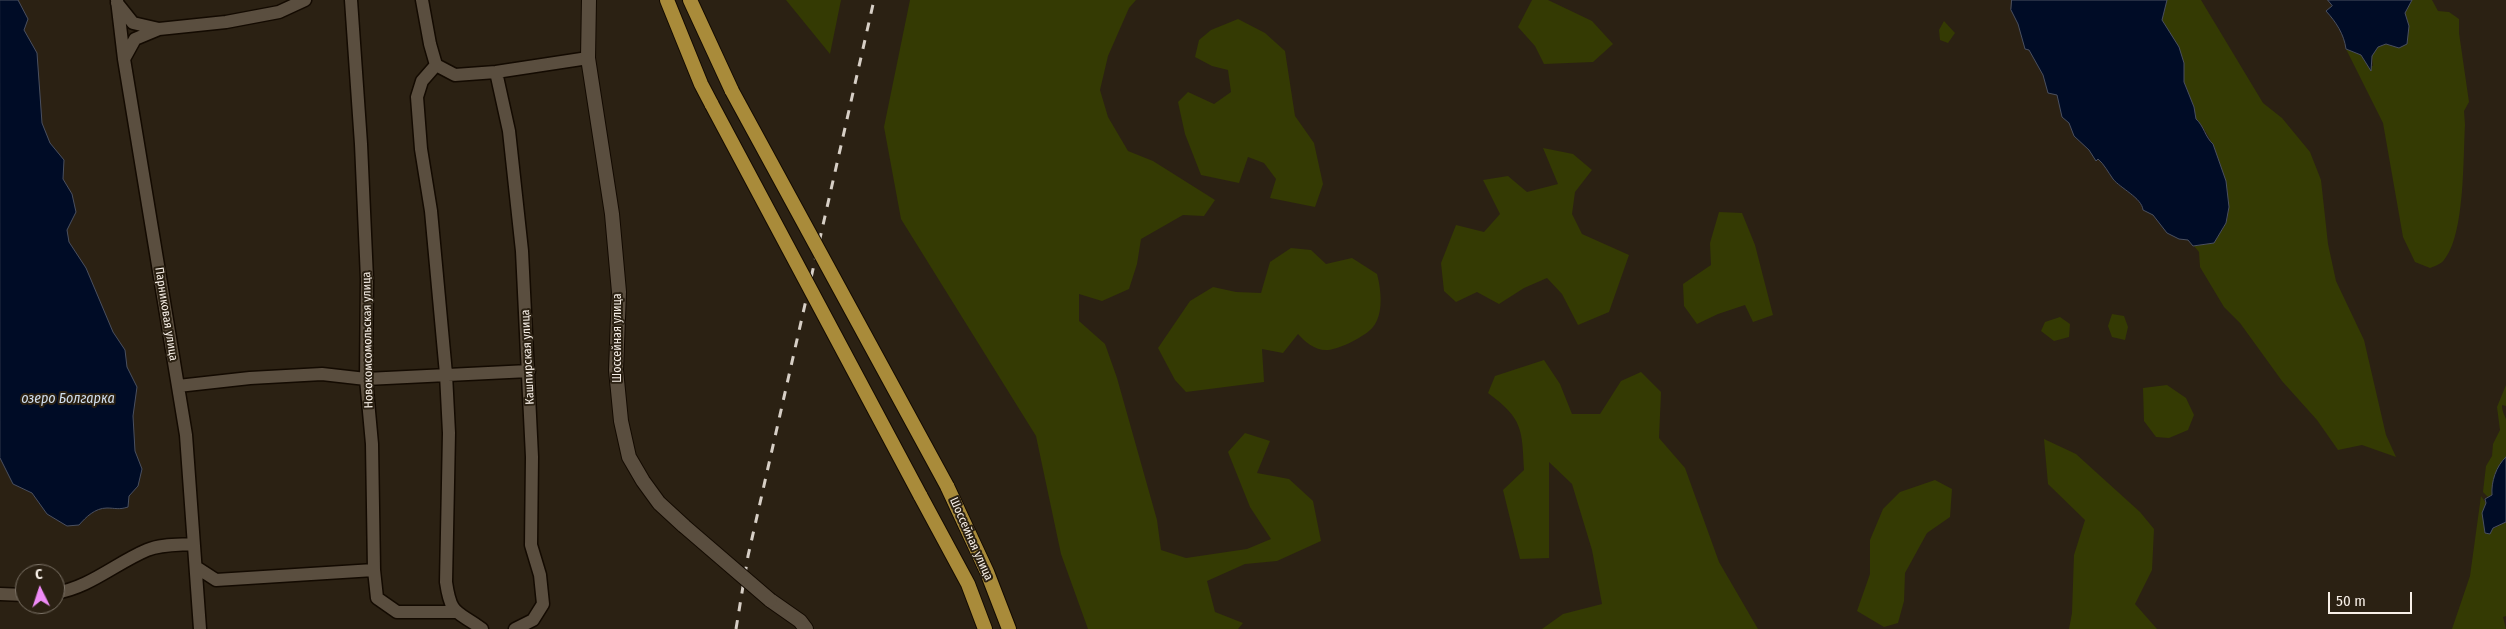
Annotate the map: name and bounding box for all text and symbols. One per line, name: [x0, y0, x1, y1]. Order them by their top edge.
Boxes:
street label: Парниковая улица: [151, 266, 181, 362]
street label: Новокомсомольская улица: [360, 272, 376, 408]
street label: Шоссейная улица: [611, 293, 625, 383]
street label: Кашпирская улица: [518, 309, 538, 405]
water label: озеро Болгарка: [21, 391, 115, 407]
street label: Шоссейная улица: [946, 495, 996, 583]
north arrow: [15, 564, 65, 614]
text: С: [35, 566, 43, 583]
scale bar: [2331, 582, 2415, 614]
text: 50 m: [2336, 592, 2366, 610]

